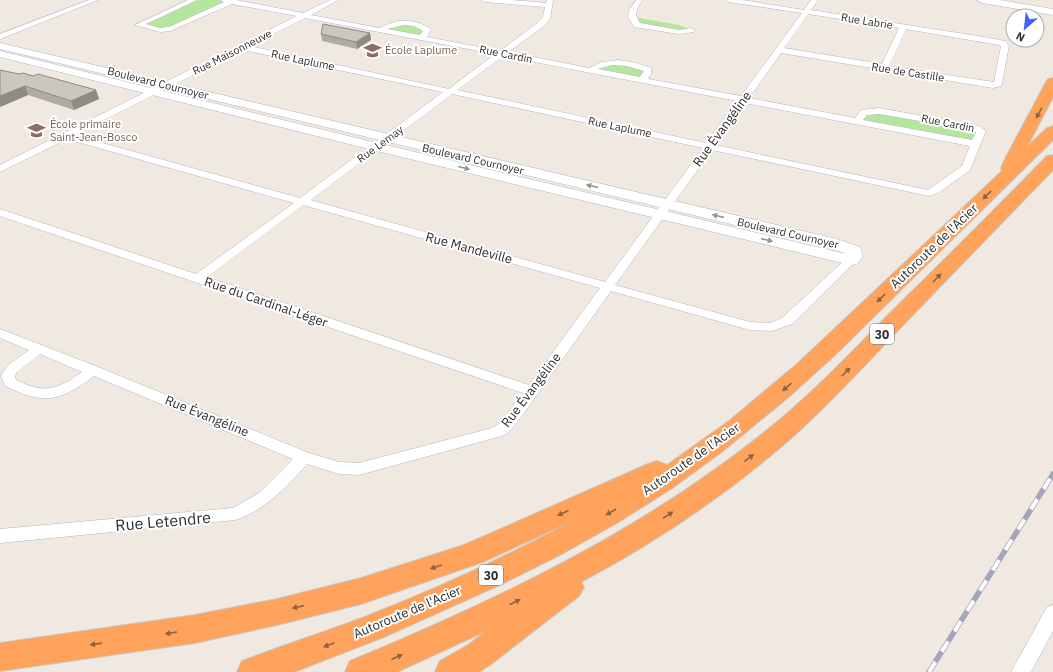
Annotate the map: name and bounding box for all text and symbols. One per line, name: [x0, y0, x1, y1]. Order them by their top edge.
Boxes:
north arrow: [1005, 8, 1045, 48]
street label: Rue Labrie: [840, 10, 894, 32]
street label: Rue Maisonneuve: [190, 26, 274, 78]
text: N: [1013, 29, 1027, 45]
school or university icon: École Laplume: [362, 40, 382, 60]
street label: Rue Cardin: [478, 42, 534, 66]
place label: École Laplume: [385, 43, 457, 57]
street label: Rue Laplume: [270, 46, 336, 74]
street label: Rue de Castille: [871, 59, 945, 85]
street label: Boulevard Cournoyer: [106, 64, 210, 102]
street label: Rue Évangéline: [689, 88, 755, 170]
one-way arrow: [1035, 107, 1042, 118]
street label: Rue Cardin: [920, 111, 976, 135]
street label: Rue Laplume: [587, 113, 653, 141]
place label: École primaire Saint-Jean-Bosco: [50, 117, 137, 144]
school or university icon: École primaire Saint-Jean-Bosco: [27, 120, 47, 140]
street label: Rue Lemay: [354, 122, 406, 166]
street label: Boulevard Cournoyer: [421, 141, 525, 177]
one-way arrow: [458, 165, 470, 171]
one-way arrow: [585, 183, 598, 189]
one-way arrow: [982, 190, 992, 200]
street label: Autoroute de l'Acier: [887, 200, 982, 292]
one-way arrow: [712, 213, 724, 219]
street label: Boulevard Cournoyer: [736, 215, 840, 251]
street label: Rue Mandeville: [424, 228, 514, 268]
one-way arrow: [761, 238, 773, 244]
street label: Rue du Cardinal-Léger: [202, 273, 330, 331]
one-way arrow: [932, 273, 942, 283]
one-way arrow: [876, 293, 886, 303]
road number: 30: [870, 324, 894, 344]
street label: Rue Évangéline: [497, 349, 565, 431]
one-way arrow: [841, 367, 851, 376]
one-way arrow: [781, 383, 792, 392]
street label: Rue Évangéline: [162, 391, 252, 441]
street label: Autoroute de l'Acier: [639, 419, 743, 499]
one-way arrow: [744, 454, 755, 462]
street label: Rue Letendre: [114, 507, 212, 535]
one-way arrow: [605, 509, 617, 516]
one-way arrow: [558, 510, 569, 516]
one-way arrow: [662, 512, 674, 519]
one-way arrow: [430, 564, 442, 570]
road number: 30: [479, 565, 503, 585]
street label: Autoroute de l'Acier: [351, 582, 464, 642]
one-way arrow: [510, 599, 521, 606]
one-way arrow: [292, 605, 304, 611]
one-way arrow: [165, 630, 177, 636]
one-way arrow: [89, 641, 102, 647]
one-way arrow: [322, 642, 334, 648]
one-way arrow: [392, 653, 404, 659]

